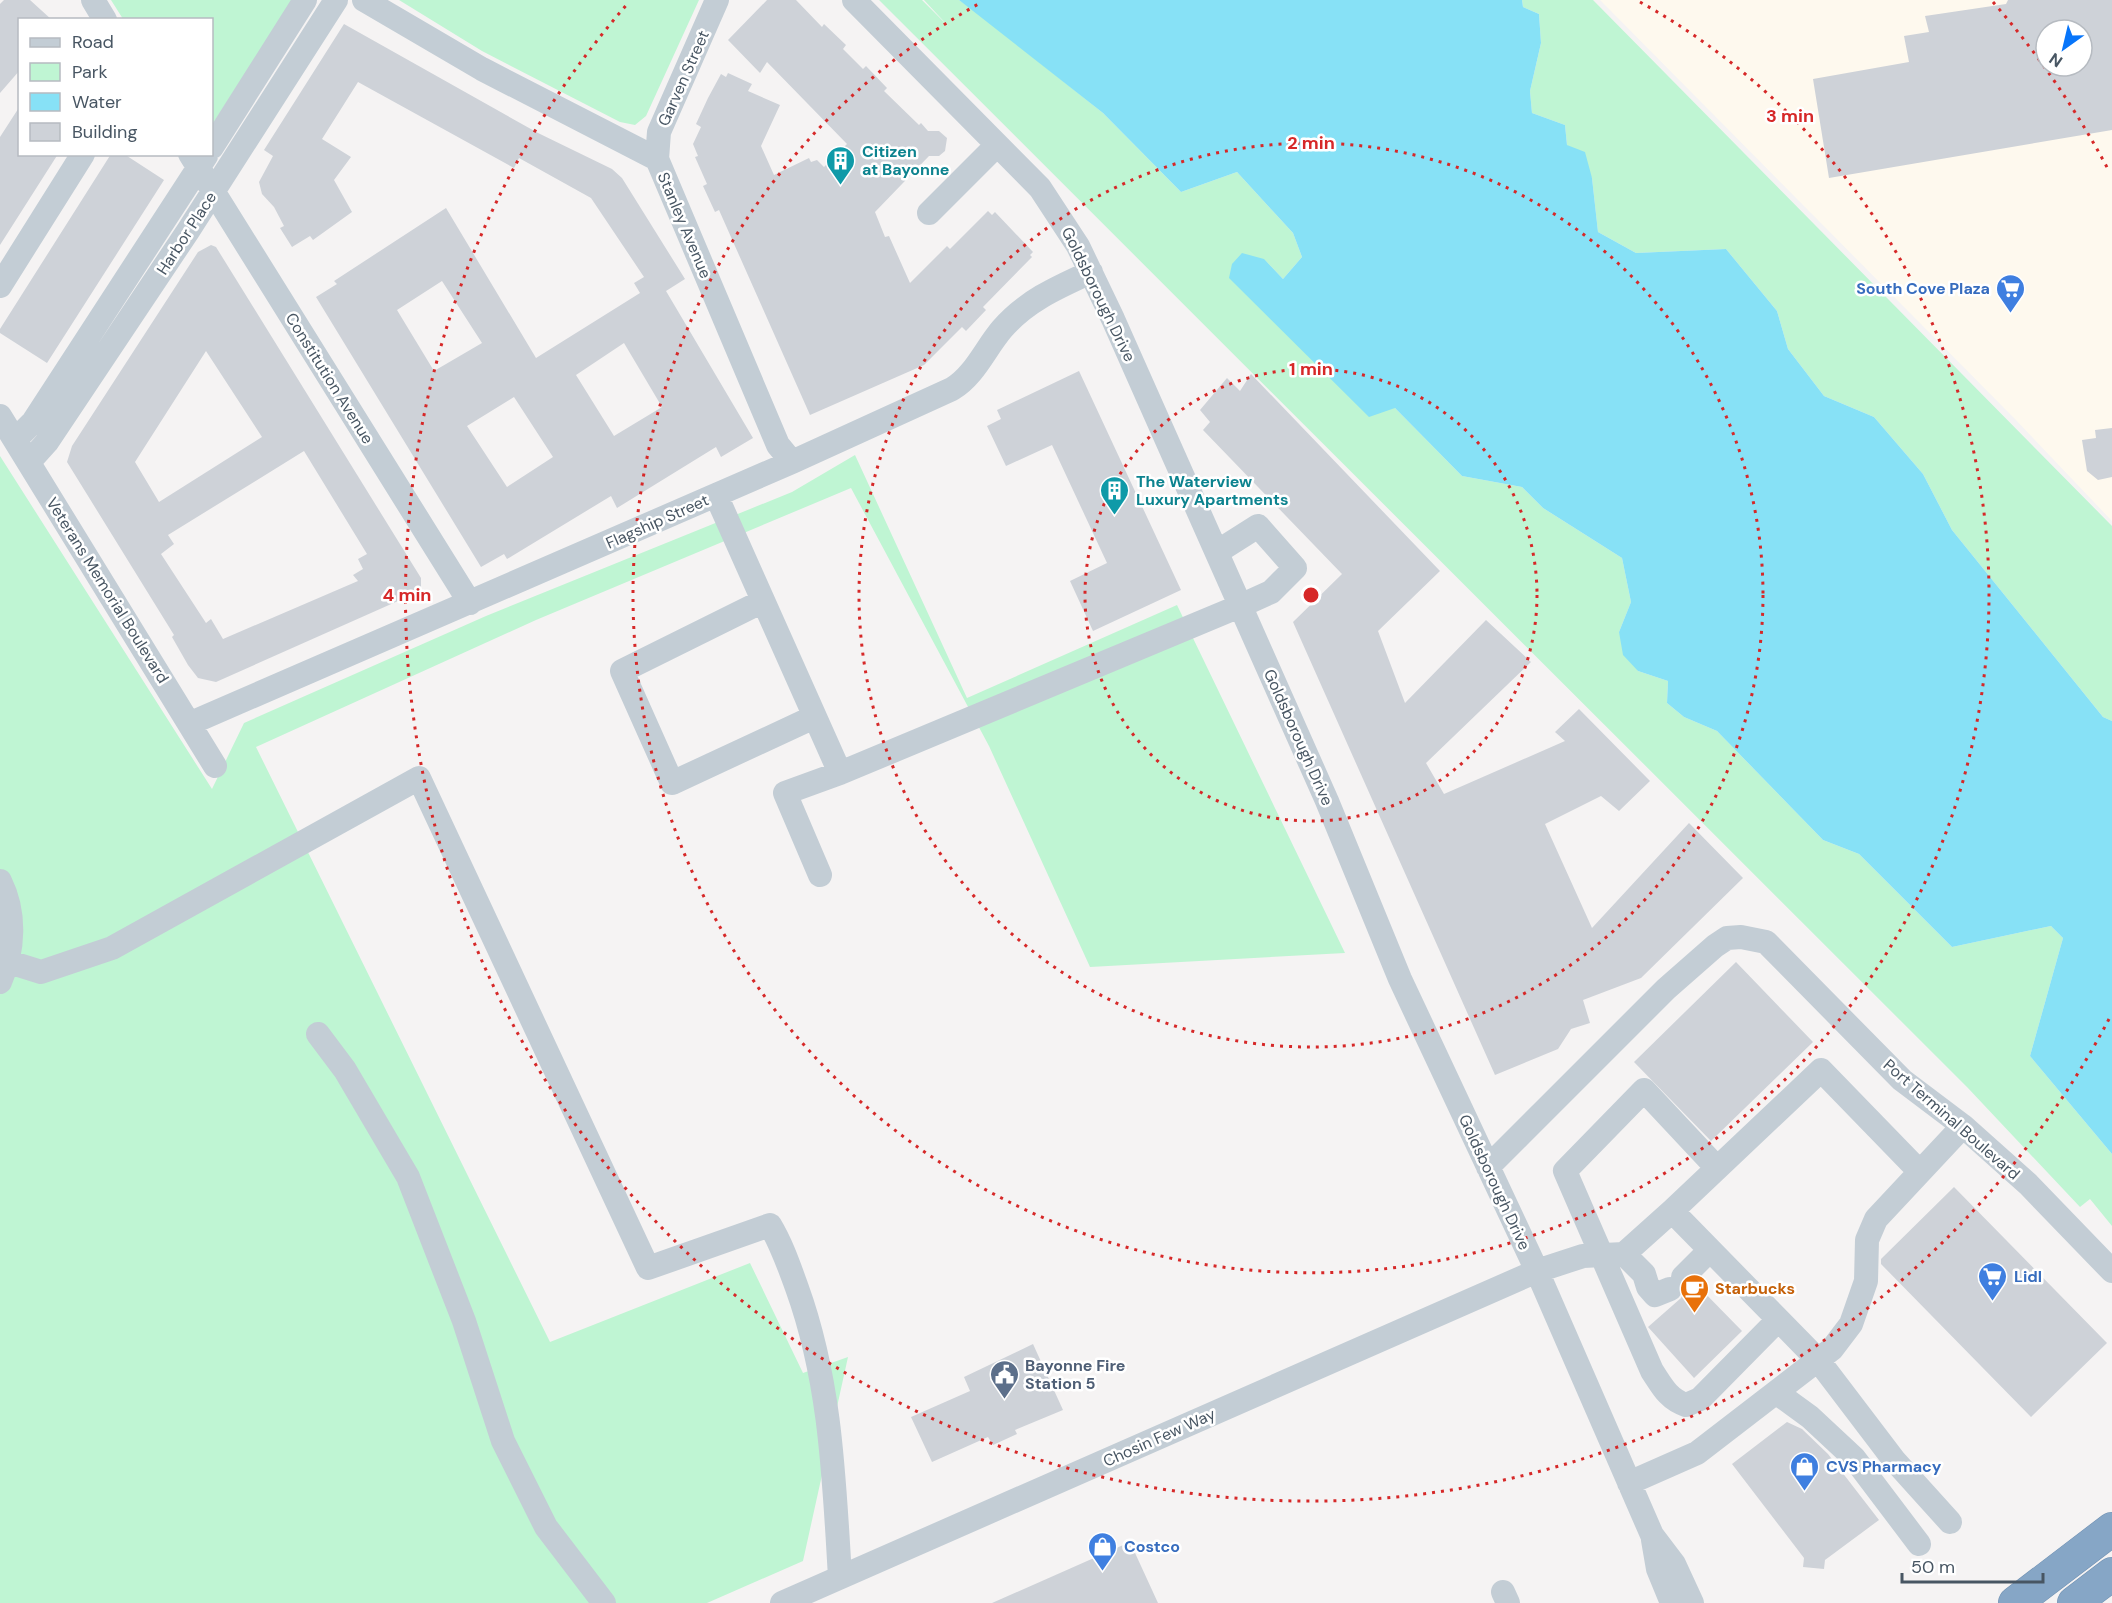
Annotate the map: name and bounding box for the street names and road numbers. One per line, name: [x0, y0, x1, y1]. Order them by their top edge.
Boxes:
street label: Garven Street: [653, 27, 714, 129]
street label: Stanley Avenue: [653, 169, 716, 281]
street label: Harbor Place: [152, 188, 221, 279]
street label: Goldsborough Drive: [1057, 223, 1140, 365]
street label: Constitution Avenue: [281, 309, 378, 448]
street label: Flagship Street: [602, 489, 712, 554]
street label: Veterans Memorial Boulevard: [42, 493, 174, 687]
street label: Goldsborough Drive: [1259, 666, 1338, 809]
street label: Port Terminal Boulevard: [1879, 1054, 2024, 1184]
street label: Goldsborough Drive: [1454, 1111, 1535, 1253]
street label: Chosin Few Way: [1100, 1403, 1219, 1472]

